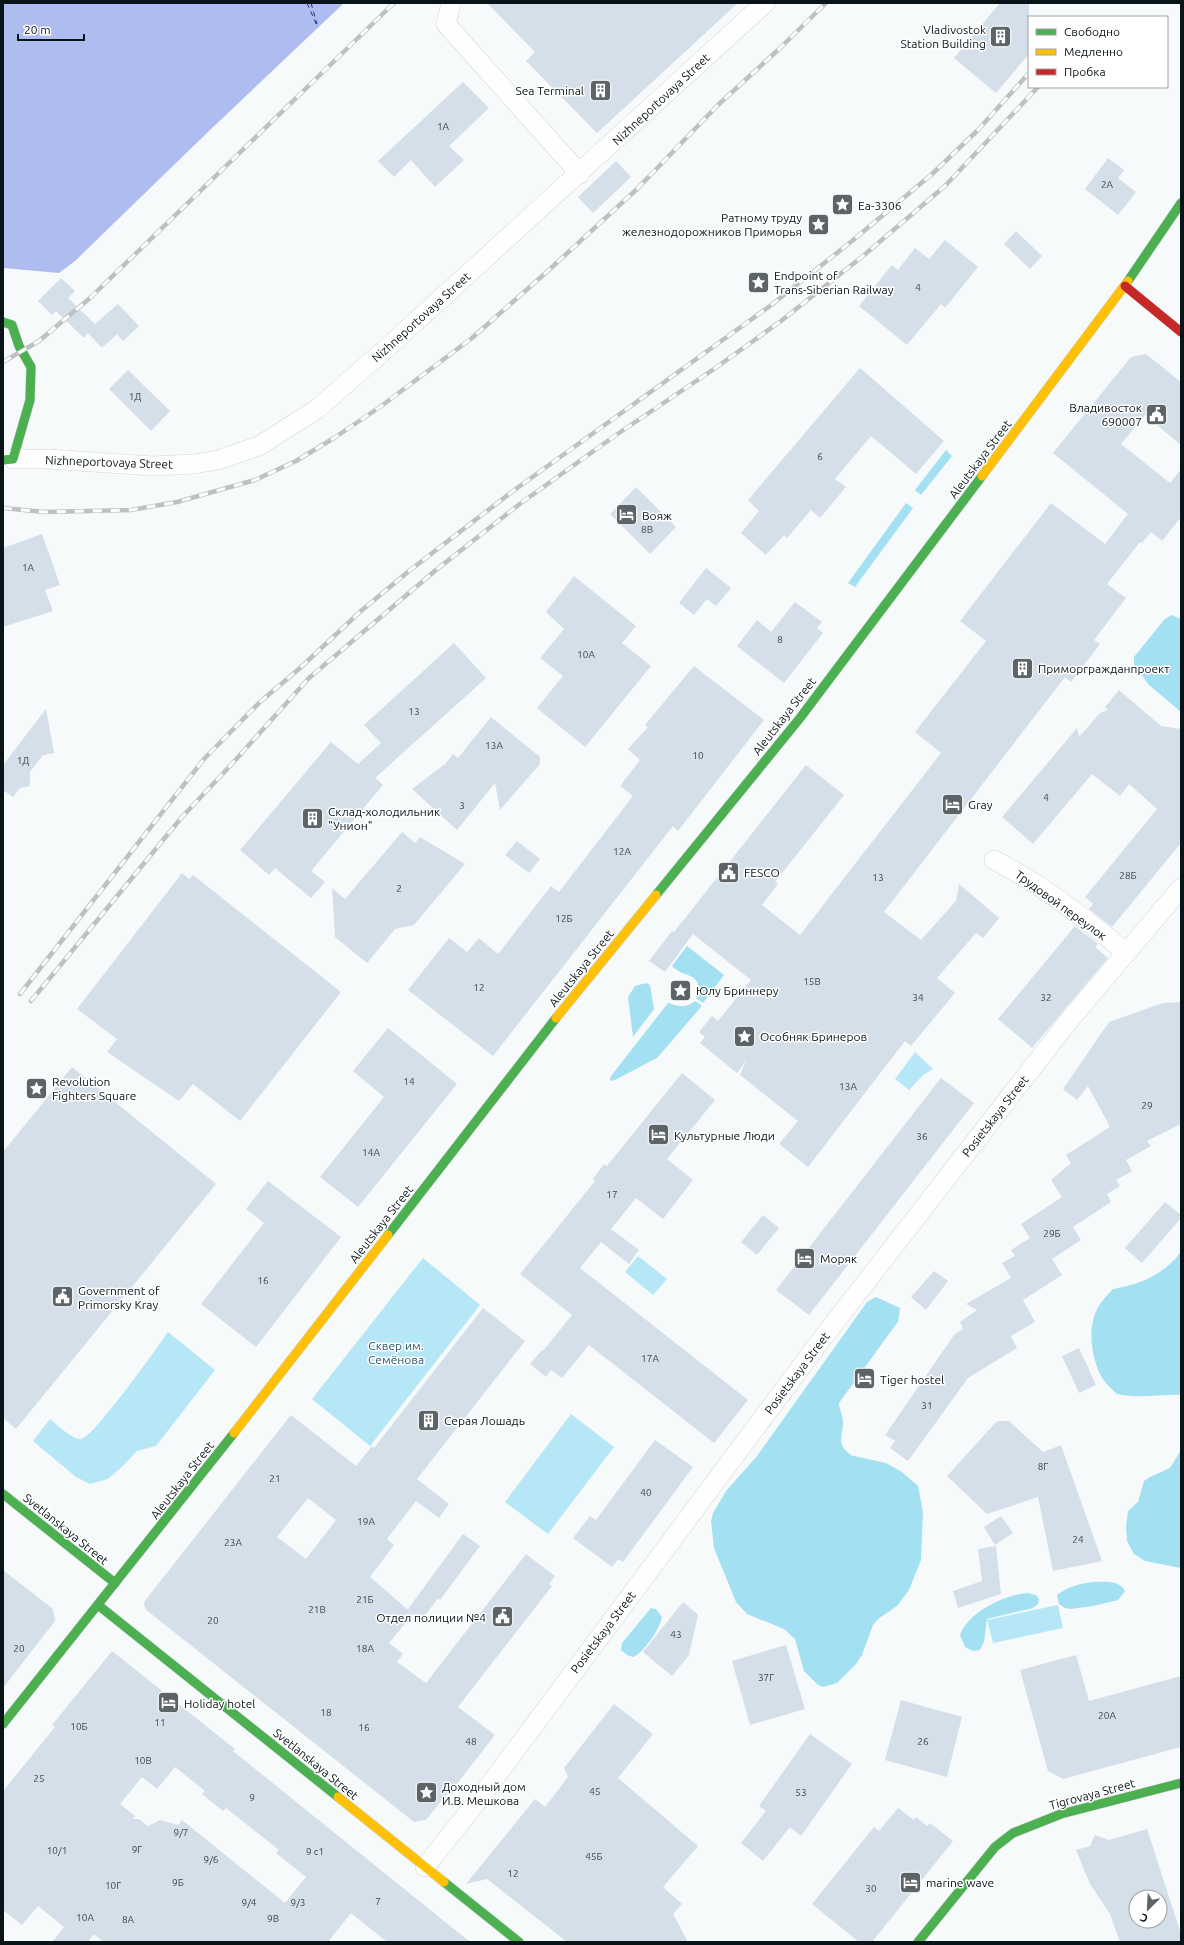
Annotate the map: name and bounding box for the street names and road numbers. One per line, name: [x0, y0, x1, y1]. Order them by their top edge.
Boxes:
street label: Nizhneportovaya Street: [610, 50, 712, 147]
street label: Nizhneportovaya Street: [369, 269, 473, 365]
street label: Aleutskaya Street: [946, 417, 1014, 501]
street label: Nizhneportovaya Street: [45, 453, 173, 471]
street label: Aleutskaya Street: [750, 674, 818, 757]
street label: Трудовой переулок: [1013, 868, 1109, 942]
street label: Aleutskaya Street: [546, 927, 616, 1009]
street label: Posietskaya Street: [959, 1073, 1031, 1159]
street label: Aleutskaya Street: [347, 1182, 415, 1265]
street label: Posietskaya Street: [762, 1329, 832, 1417]
street label: Aleutskaya Street: [148, 1438, 216, 1521]
street label: Svetlanskaya Street: [21, 1491, 111, 1567]
street label: Posietskaya Street: [568, 1588, 638, 1676]
street label: Svetlanskaya Street: [271, 1726, 361, 1802]
street label: Tigrovaya Street: [1048, 1776, 1137, 1812]

